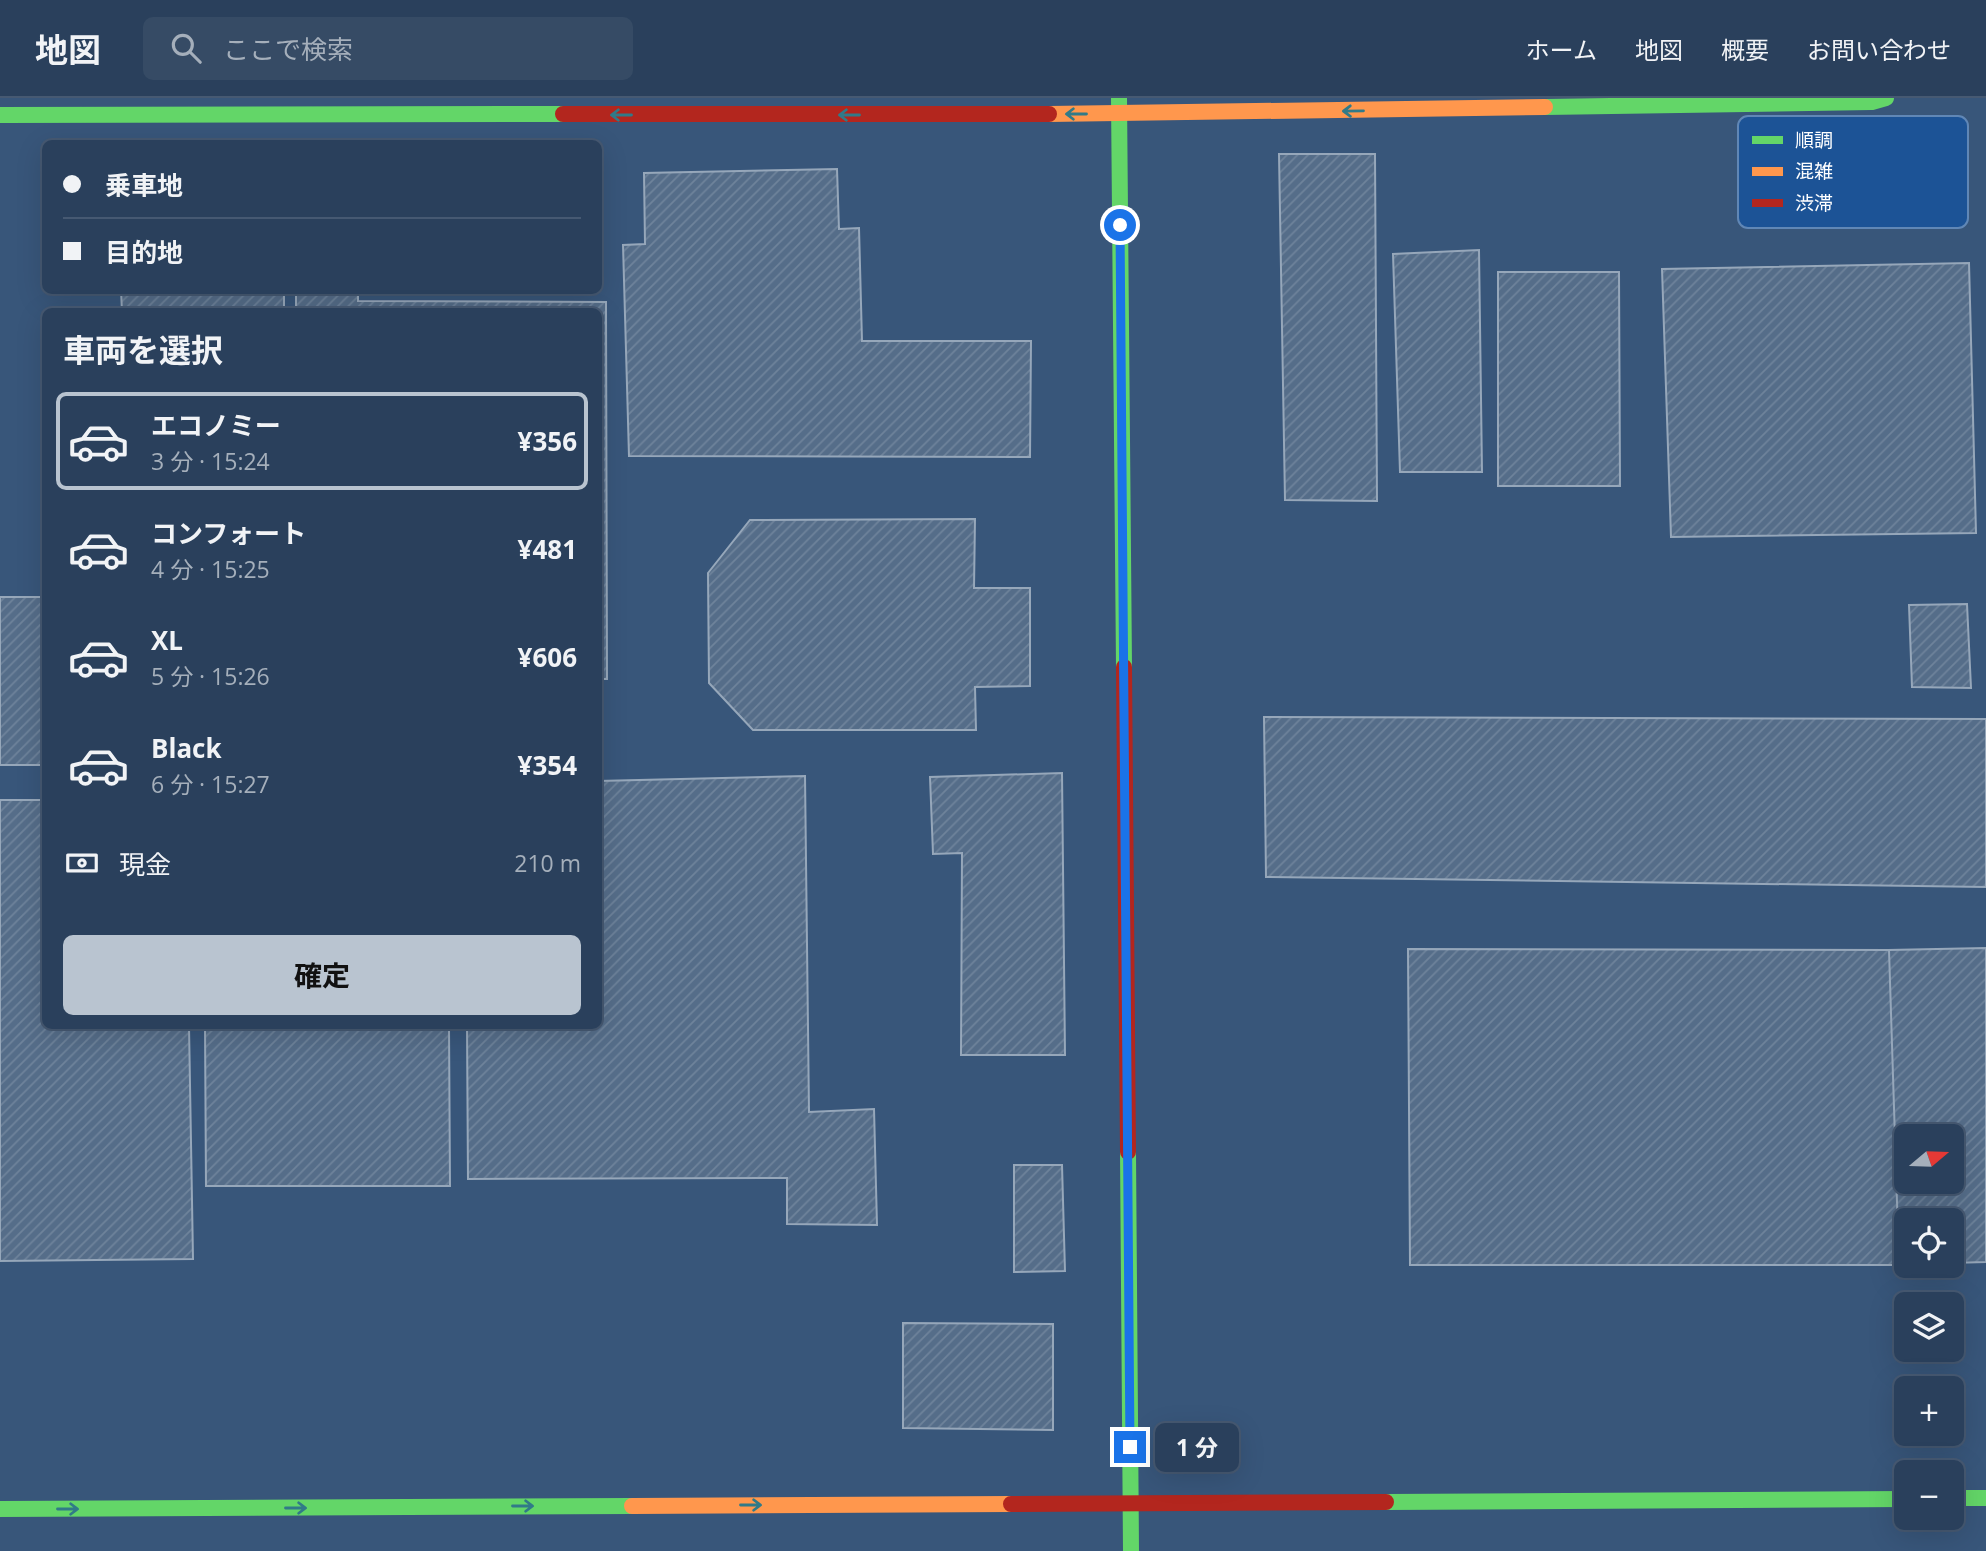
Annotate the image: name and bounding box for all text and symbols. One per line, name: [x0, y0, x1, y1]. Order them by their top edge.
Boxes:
search box: [143, 17, 633, 80]
text: 地図: [35, 27, 101, 72]
icon: search: [167, 29, 205, 67]
text: ここで検索: [223, 31, 353, 67]
text: ホーム: [1526, 33, 1597, 66]
text: 地図: [1635, 33, 1683, 66]
text: 概要: [1721, 33, 1769, 66]
text: お問い合わせ: [1807, 33, 1951, 66]
one-way arrow: [1342, 104, 1365, 117]
one-way arrow: [1065, 107, 1088, 121]
one-way arrow: [610, 108, 633, 122]
one-way arrow: [838, 108, 861, 121]
legend: [1738, 116, 1968, 228]
text: 順調: [1795, 127, 1833, 153]
text: 混雑: [1795, 158, 1833, 184]
text: 乗車地: [105, 167, 183, 203]
text: 渋滞: [1795, 190, 1833, 216]
route start: [1104, 209, 1136, 241]
text: 目的地: [105, 234, 183, 270]
text: 車両を選択: [63, 328, 223, 371]
text: エコノミー: [151, 407, 281, 443]
icon: car: [67, 410, 130, 473]
text: ¥356: [518, 423, 577, 459]
text: 3 分 · 15:24: [151, 445, 270, 477]
text: コンフォート: [151, 515, 306, 551]
icon: car: [67, 518, 130, 581]
text: ¥481: [518, 531, 577, 567]
text: 4 分 · 15:25: [151, 553, 270, 585]
text: XL: [151, 622, 183, 658]
icon: car: [67, 626, 130, 689]
text: ¥606: [518, 639, 577, 675]
text: 5 分 · 15:26: [151, 660, 270, 692]
text: Black: [151, 730, 222, 766]
icon: car: [67, 734, 130, 797]
text: ¥354: [518, 747, 577, 783]
text: 6 分 · 15:27: [151, 768, 270, 800]
icon: cash: [63, 844, 101, 882]
text: 現金: [119, 846, 171, 882]
text: 210 m: [514, 847, 581, 879]
button: 確定: [63, 935, 581, 1015]
north arrow: [1894, 1124, 1964, 1194]
map controls: [1894, 1124, 1964, 1530]
button: locate: [1894, 1208, 1964, 1278]
button: layers: [1894, 1292, 1964, 1362]
button: +: [1894, 1376, 1964, 1446]
callout: 1 分: [1154, 1422, 1238, 1472]
route end: [1114, 1431, 1146, 1463]
text: 1 分: [1176, 1431, 1218, 1463]
button: −: [1894, 1460, 1964, 1530]
one-way arrow: [739, 1498, 762, 1512]
one-way arrow: [511, 1499, 534, 1513]
one-way arrow: [284, 1501, 307, 1514]
one-way arrow: [56, 1502, 79, 1516]

